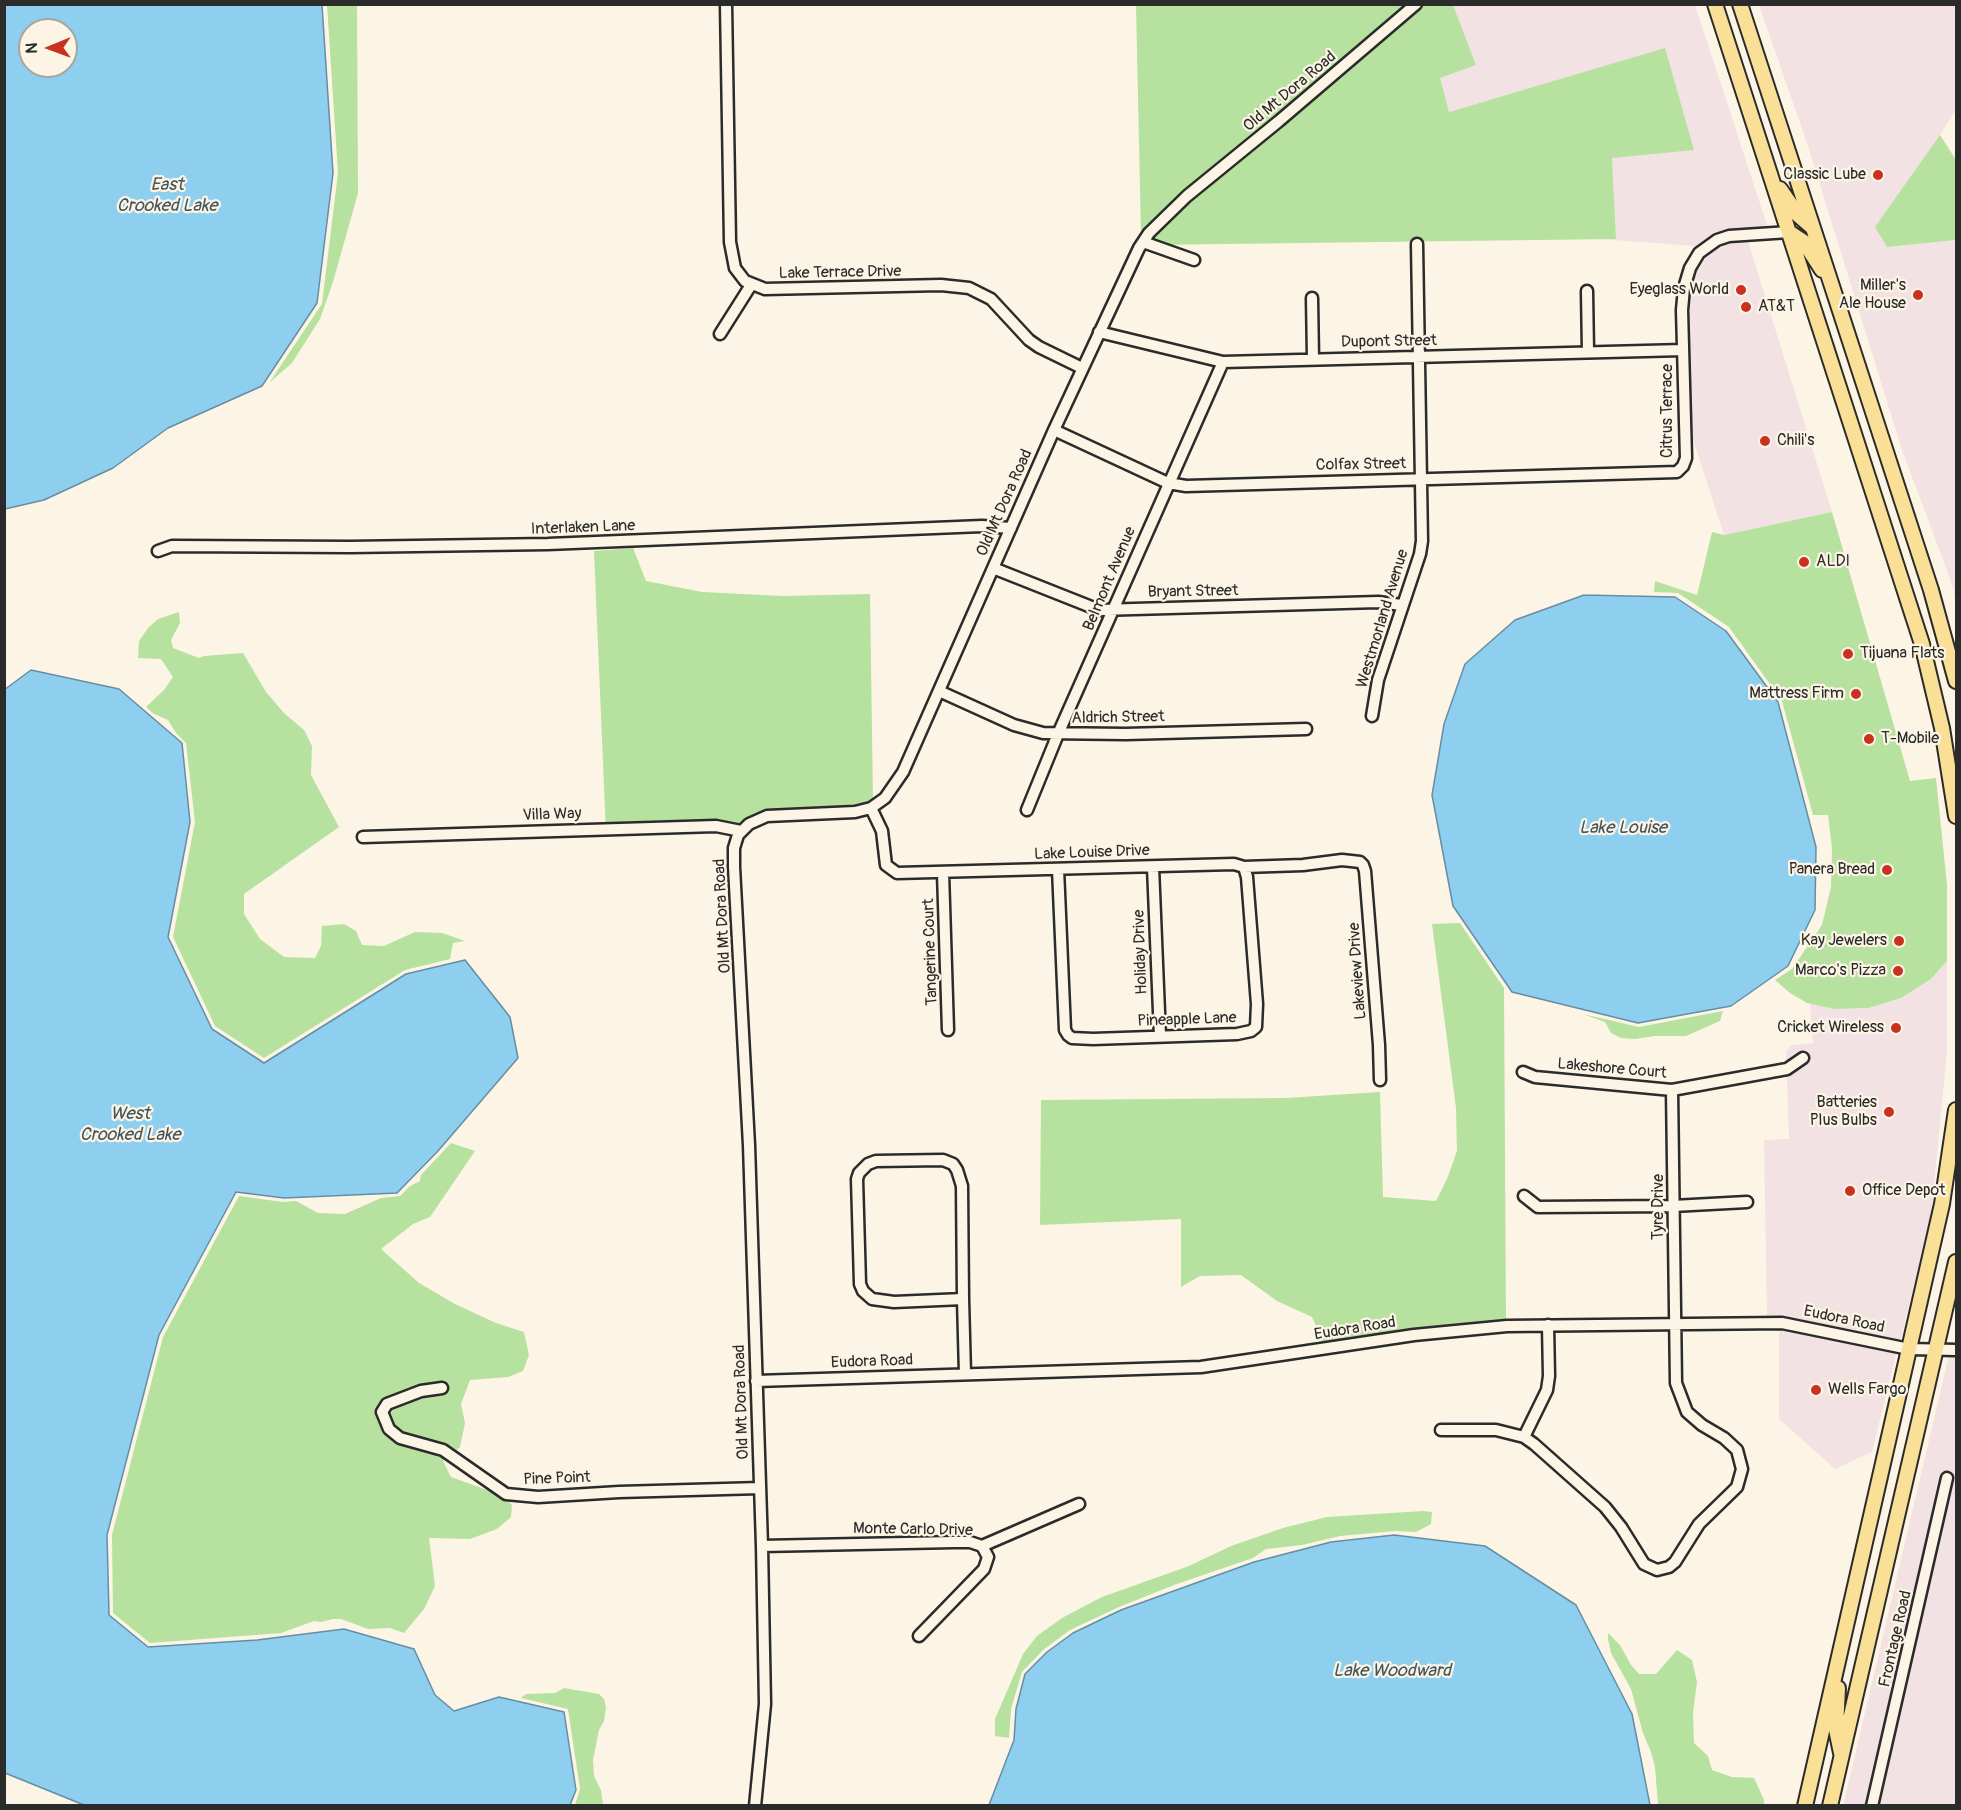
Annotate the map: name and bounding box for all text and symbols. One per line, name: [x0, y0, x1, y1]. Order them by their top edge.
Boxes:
north arrow: [18, 18, 78, 78]
text: N: [22, 43, 42, 54]
street label: Old Mt Dora Road: [1240, 48, 1340, 136]
place label: Classic Lube: [1783, 165, 1866, 185]
marker: Classic Lube: [1871, 168, 1885, 182]
water label: East Crooked Lake: [117, 174, 217, 216]
street label: Lake Terrace Drive: [778, 262, 902, 284]
place label: Miller's Ale House: [1839, 276, 1906, 314]
place label: Eyeglass World: [1629, 280, 1729, 300]
marker: Eyeglass World: [1734, 283, 1748, 297]
marker: Miller's Ale House: [1911, 288, 1925, 302]
place label: AT&T: [1758, 297, 1795, 317]
marker: AT&T: [1739, 300, 1753, 314]
street label: Dupont Street: [1341, 332, 1437, 352]
street label: Citrus Terrace: [1658, 364, 1678, 458]
place label: Chili's: [1777, 431, 1814, 451]
marker: Chili's: [1758, 434, 1772, 448]
street label: Old Mt Dora Road: [973, 447, 1037, 559]
street label: Colfax Street: [1316, 455, 1406, 475]
street label: Interlaken Lane: [530, 517, 636, 539]
street label: Belmont Avenue: [1079, 524, 1141, 634]
street label: Westmorland Avenue: [1353, 547, 1413, 691]
place label: ALDI: [1816, 552, 1850, 572]
marker: ALDI: [1797, 555, 1811, 569]
street label: Bryant Street: [1147, 582, 1239, 602]
place label: Tijuana Flats: [1860, 644, 1944, 664]
marker: Tijuana Flats: [1841, 647, 1855, 661]
place label: Mattress Firm: [1749, 684, 1844, 704]
marker: Mattress Firm: [1849, 687, 1863, 701]
street label: Aldrich Street: [1071, 708, 1165, 728]
place label: T-Mobile: [1881, 729, 1939, 749]
marker: T-Mobile: [1862, 732, 1876, 746]
street label: Villa Way: [522, 804, 582, 826]
water label: Lake Louise: [1579, 817, 1667, 839]
street label: Lake Louise Drive: [1034, 841, 1150, 865]
street label: Old Mt Dora Road: [710, 858, 736, 974]
place label: Panera Bread: [1789, 860, 1875, 880]
marker: Panera Bread: [1880, 863, 1894, 877]
street label: Tangerine Court: [920, 898, 942, 1006]
street label: Holiday Drive: [1130, 909, 1152, 995]
street label: Lakeview Drive: [1345, 922, 1371, 1020]
place label: Kay Jewelers: [1801, 931, 1887, 951]
marker: Kay Jewelers: [1892, 934, 1906, 948]
place label: Marco's Pizza: [1795, 961, 1886, 981]
marker: Marco's Pizza: [1891, 964, 1905, 978]
street label: Pineapple Lane: [1137, 1009, 1237, 1031]
place label: Cricket Wireless: [1777, 1018, 1884, 1038]
marker: Cricket Wireless: [1889, 1021, 1903, 1035]
street label: Lakeshore Court: [1557, 1055, 1667, 1083]
place label: Batteries Plus Bulbs: [1810, 1093, 1877, 1131]
water label: West Crooked Lake: [80, 1103, 180, 1146]
marker: Batteries Plus Bulbs: [1882, 1105, 1896, 1119]
street label: Tyre Drive: [1649, 1174, 1669, 1240]
place label: Office Depot: [1862, 1181, 1945, 1201]
marker: Office Depot: [1843, 1184, 1857, 1198]
street label: Eudora Road: [1802, 1302, 1886, 1338]
street label: Eudora Road: [1313, 1313, 1397, 1345]
street label: Old Mt Dora Road: [730, 1344, 754, 1460]
street label: Eudora Road: [831, 1351, 913, 1373]
place label: Wells Fargo: [1828, 1380, 1906, 1400]
marker: Wells Fargo: [1809, 1383, 1823, 1397]
street label: Pine Point: [523, 1468, 591, 1490]
street label: Monte Carlo Drive: [853, 1519, 973, 1541]
street label: Frontage Road: [1876, 1589, 1916, 1689]
water label: Lake Woodward: [1333, 1660, 1451, 1682]

